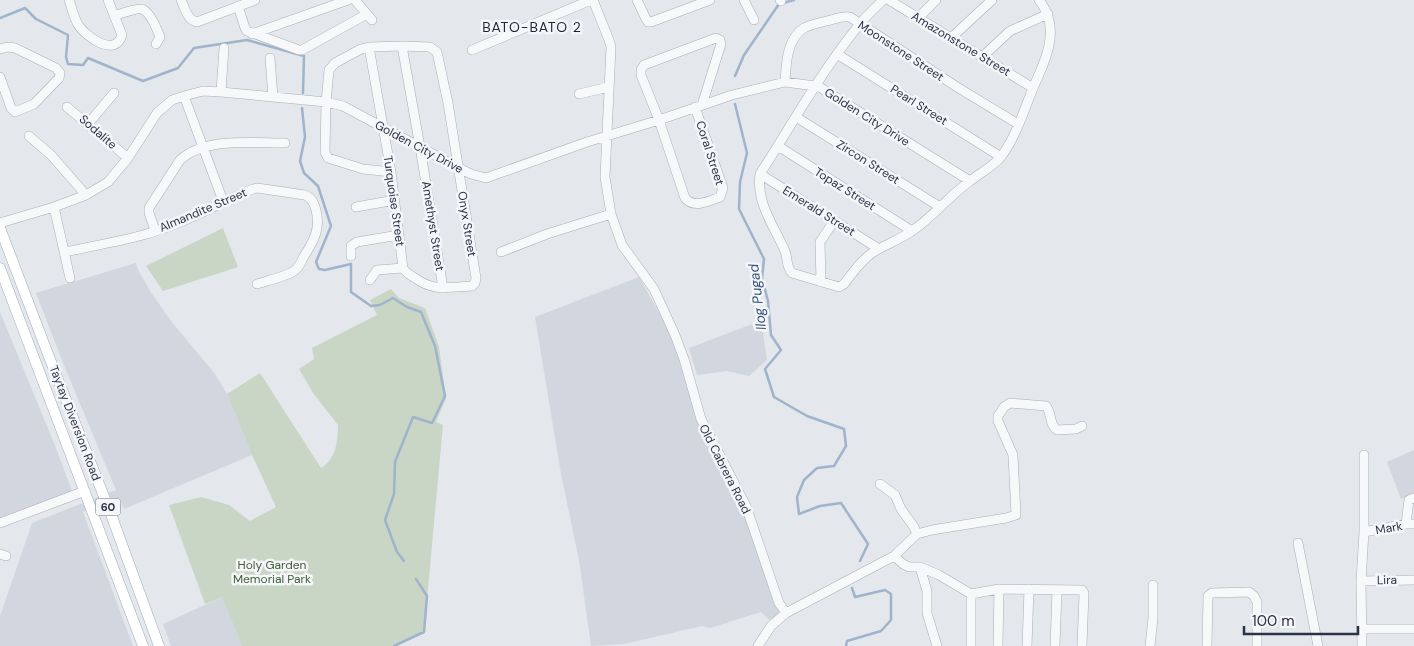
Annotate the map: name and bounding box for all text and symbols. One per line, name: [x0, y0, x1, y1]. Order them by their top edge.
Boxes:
street label: Amazonstone Street: [908, 8, 1014, 80]
street label: Moonstone Street: [855, 17, 947, 85]
district label: BATO-BATO 2: [482, 18, 582, 36]
street label: Pearl Street: [888, 81, 951, 129]
street label: Golden City Drive: [821, 84, 913, 150]
street label: Sodalite: [76, 111, 120, 153]
street label: Golden City Drive: [372, 117, 466, 177]
street label: Coral Street: [692, 119, 728, 187]
street label: Zircon Street: [833, 136, 903, 188]
street label: Turquoise Street: [380, 154, 408, 248]
street label: Topaz Street: [811, 164, 879, 214]
street label: Amethyst Street: [418, 180, 448, 272]
street label: Emerald Street: [780, 182, 859, 240]
street label: Almandite Street: [157, 184, 250, 236]
street label: Onyx Street: [454, 190, 480, 258]
water label: Ilog Pugad: [744, 263, 770, 331]
street label: Taytay Diversion Road: [46, 363, 104, 483]
street label: Old Cabrera Road: [696, 422, 754, 516]
road number: 60: [96, 498, 120, 516]
street label: Mark: [1374, 518, 1404, 538]
park label: Holy Garden Memorial Park: [233, 557, 311, 587]
street label: Lira: [1377, 572, 1397, 588]
scale bar: [1244, 604, 1358, 636]
text: 100 m: [1252, 611, 1295, 631]

